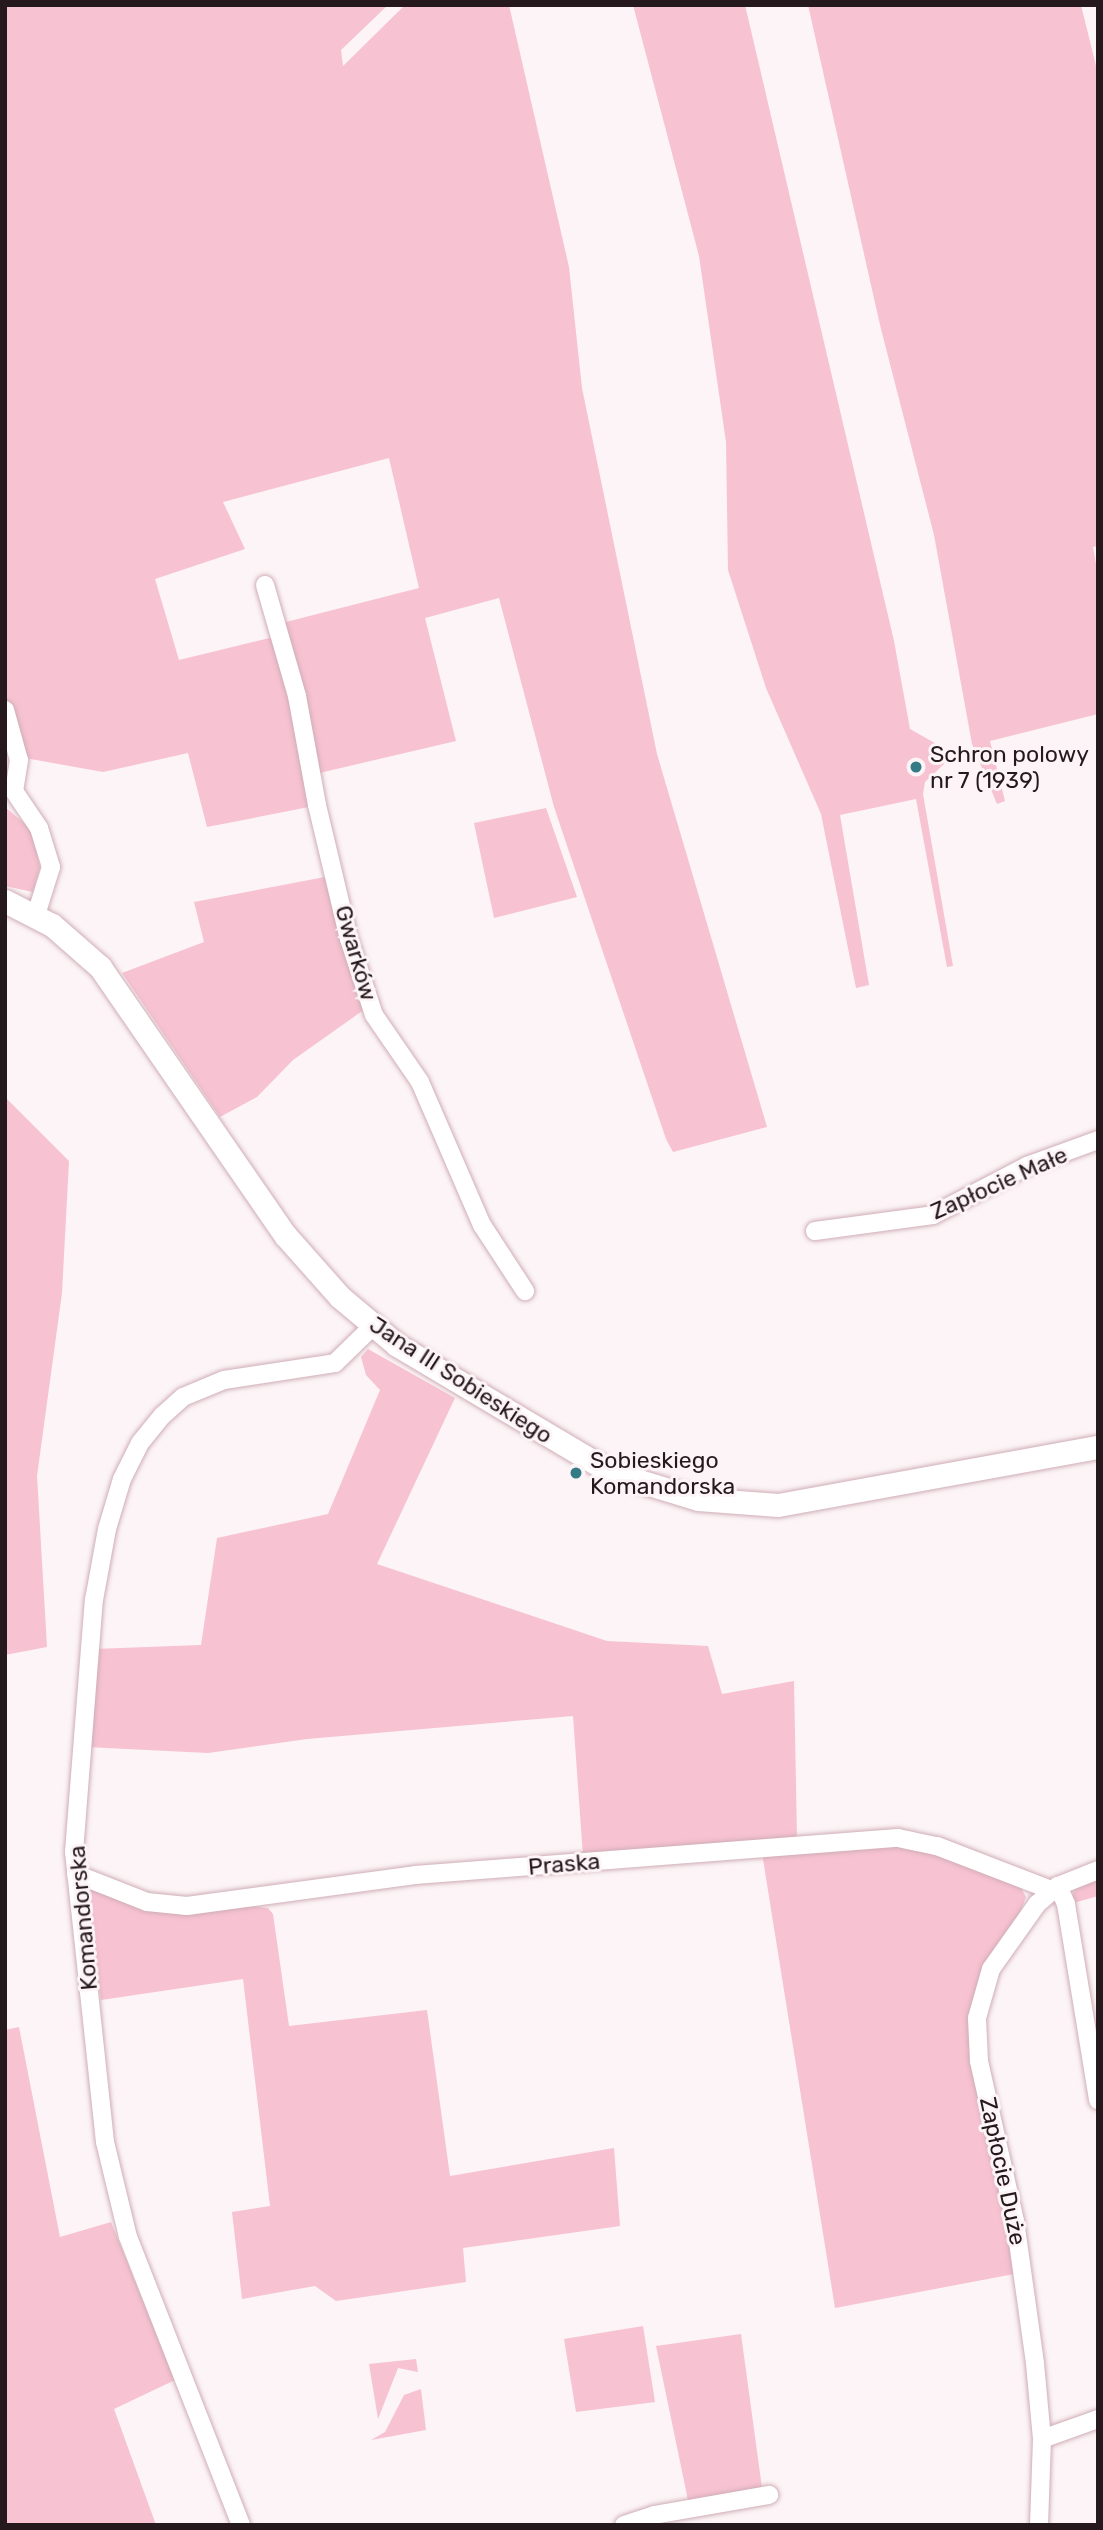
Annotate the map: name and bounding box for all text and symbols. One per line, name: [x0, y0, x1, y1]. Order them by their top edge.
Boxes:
place label: Schron polowy nr 7 (1939): [930, 740, 1089, 794]
marker: Schron polowy nr 7 (1939): [908, 759, 924, 775]
street label: Gwarków: [329, 902, 383, 1004]
street label: Zapłocie Małe: [926, 1141, 1072, 1225]
street label: Jana III Sobieskiego: [364, 1311, 558, 1449]
place label: Sobieskiego Komandorska: [590, 1446, 735, 1500]
marker: Sobieskiego Komandorska: [568, 1465, 584, 1481]
street label: Komandorska: [63, 1845, 103, 1991]
street label: Praska: [527, 1847, 601, 1881]
street label: Zapłocie Duże: [974, 2094, 1032, 2248]

